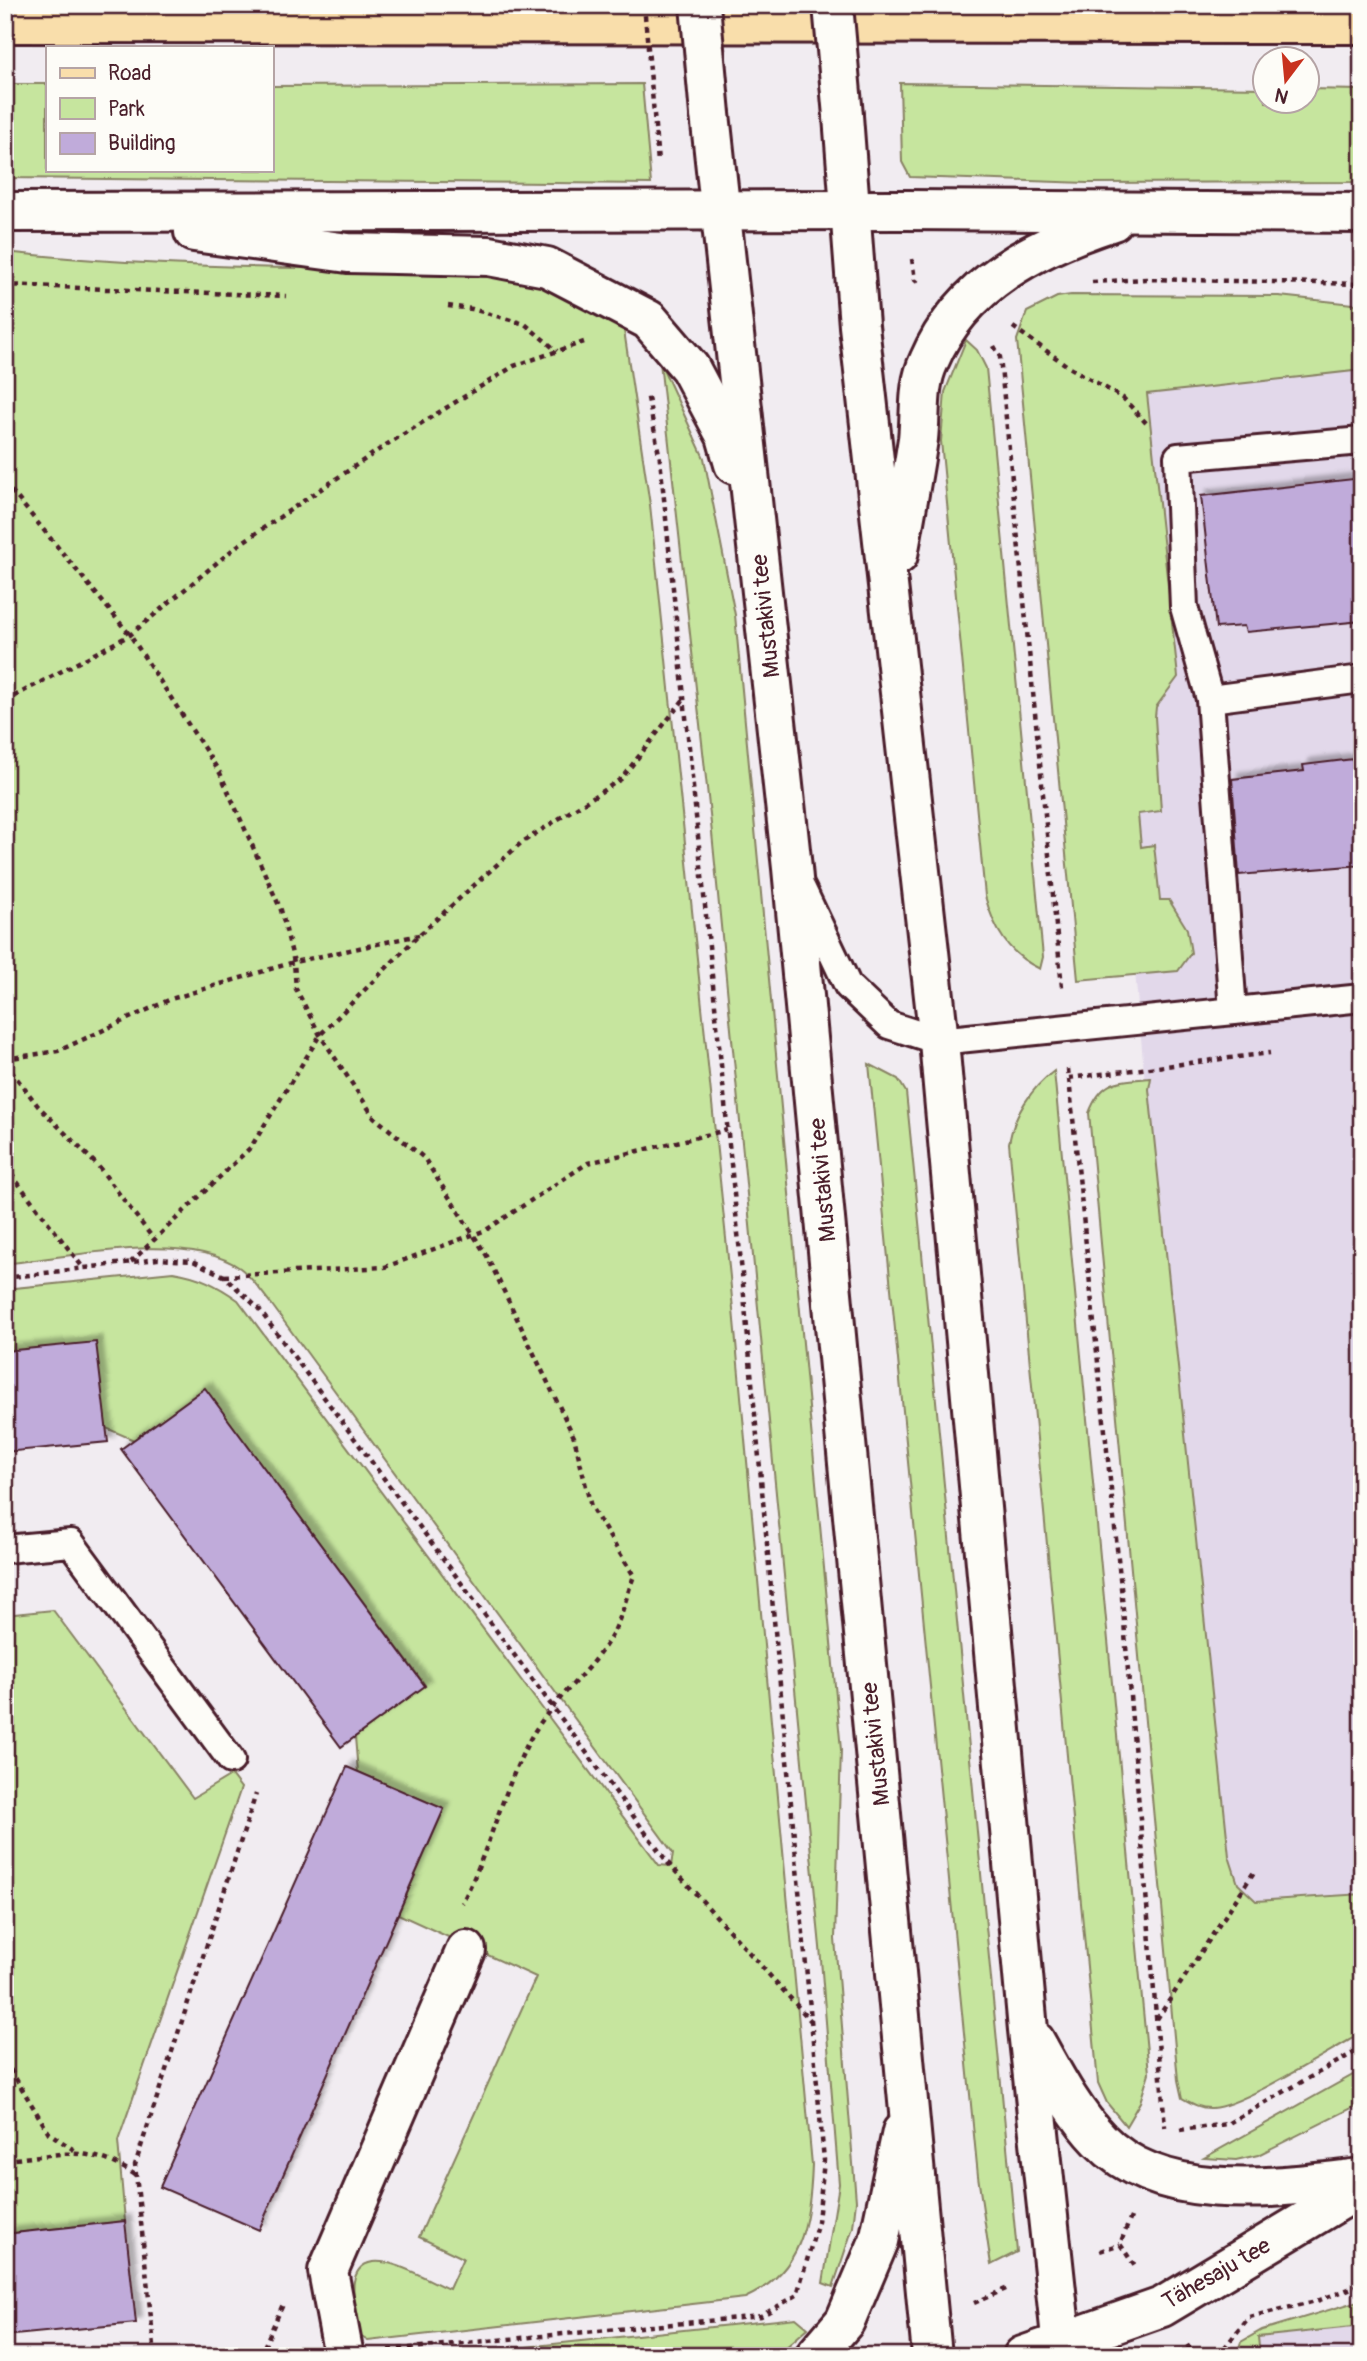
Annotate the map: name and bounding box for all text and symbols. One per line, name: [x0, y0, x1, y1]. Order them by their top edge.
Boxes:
legend: [46, 46, 273, 172]
north arrow: [1252, 46, 1322, 116]
text: Road: [108, 60, 152, 87]
text: N: [1272, 82, 1291, 109]
text: Park: [108, 96, 145, 123]
text: Building: [108, 130, 175, 157]
street label: Mustakivi tee: [745, 552, 786, 679]
street label: Mustakivi tee: [803, 1116, 842, 1243]
street label: Mustakivi tee: [855, 1680, 896, 1807]
street label: Tähesaju tee: [1157, 2231, 1276, 2316]

